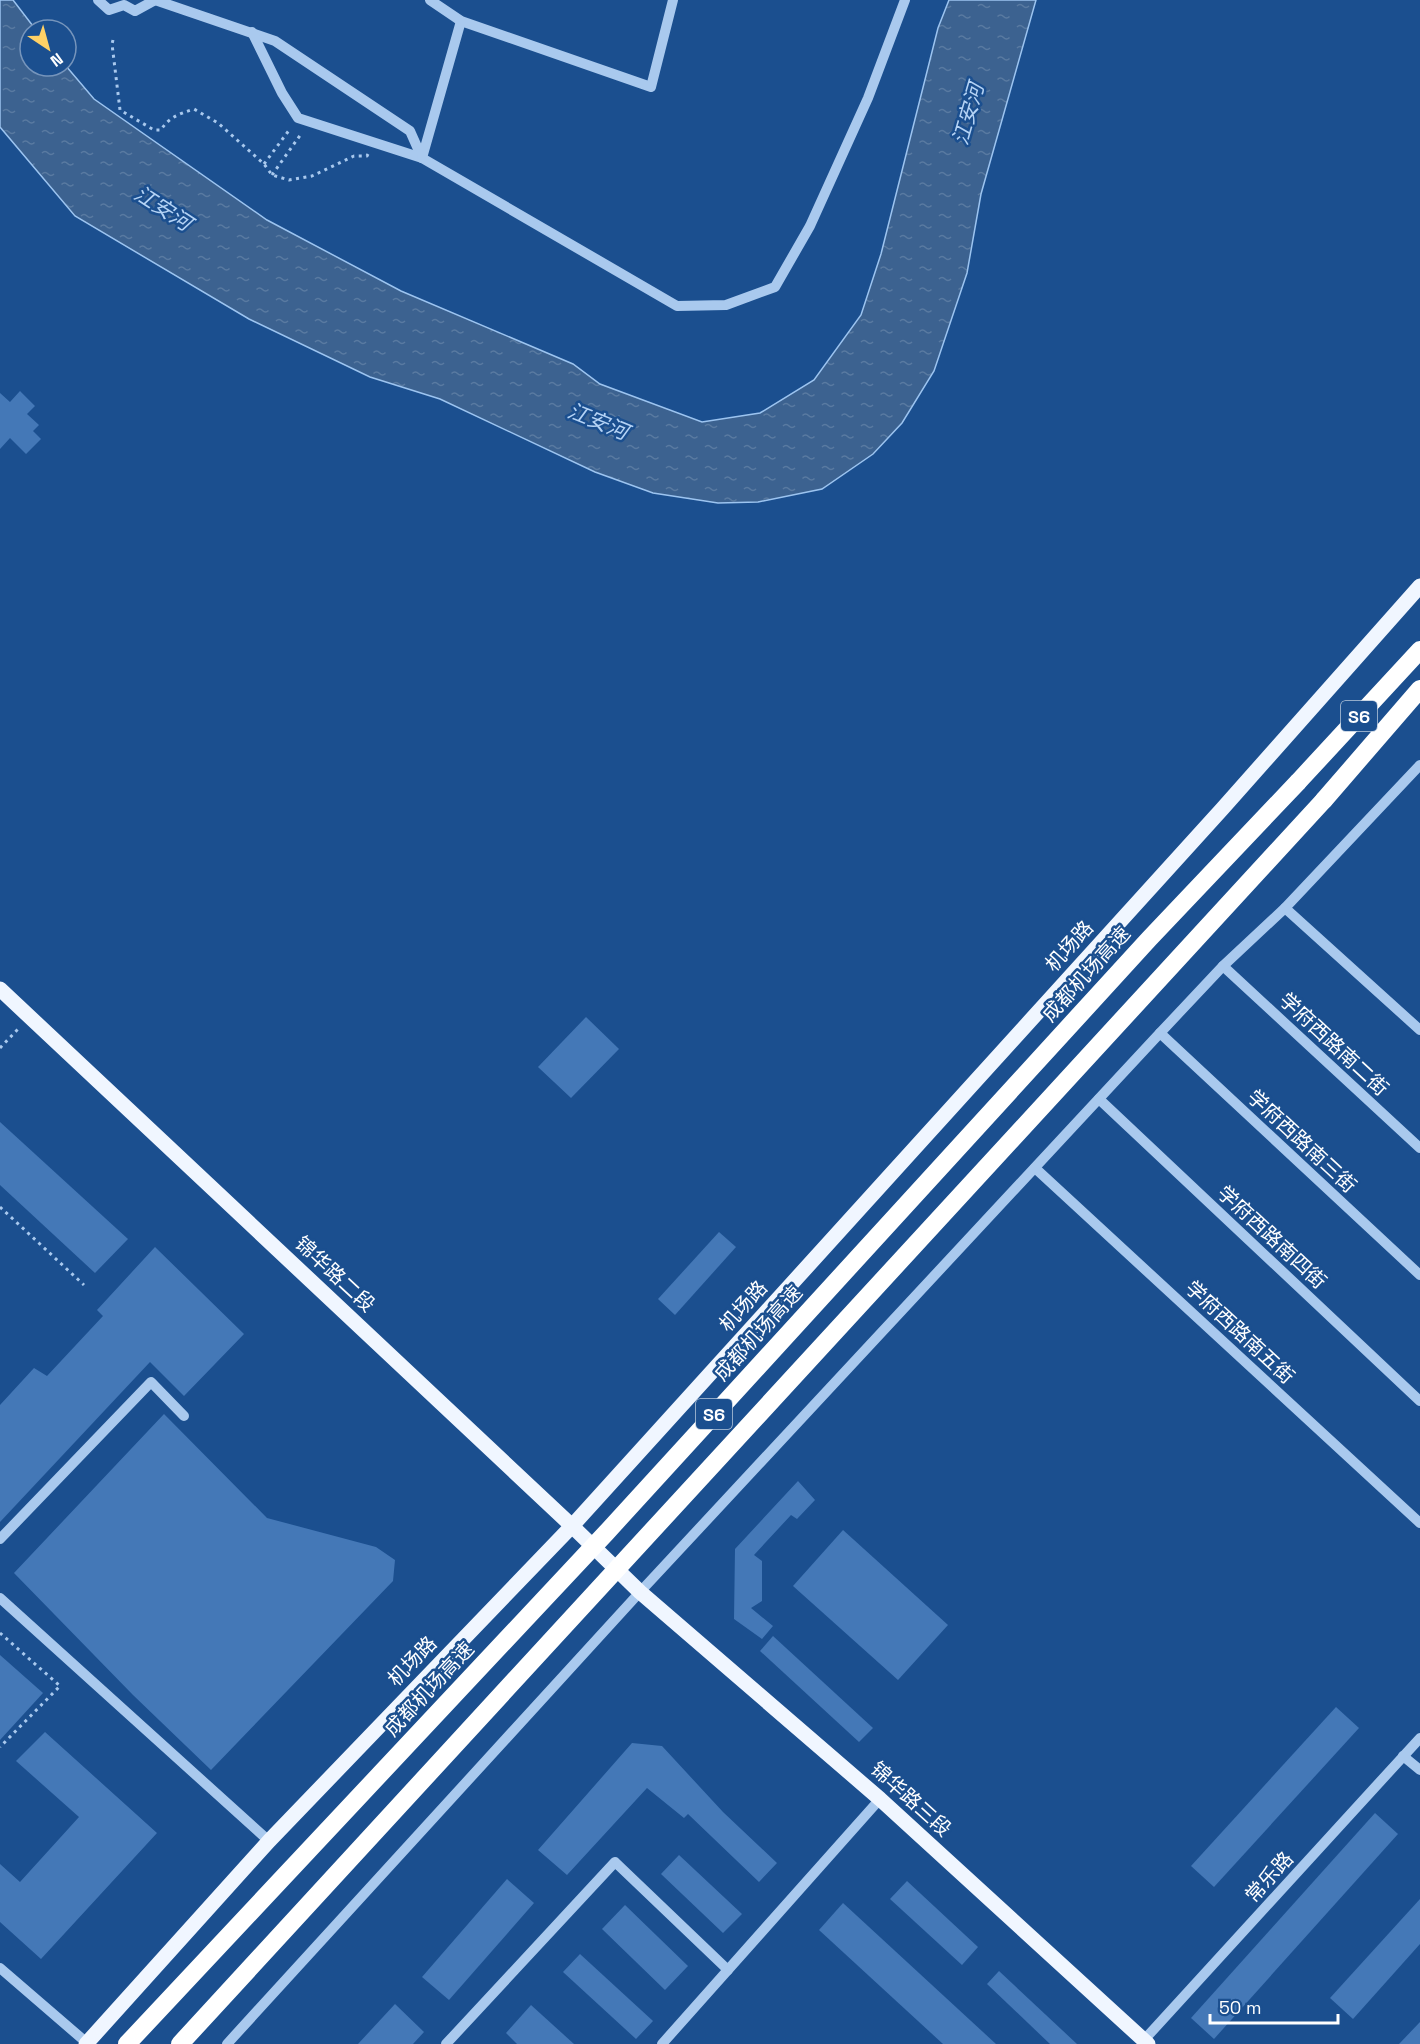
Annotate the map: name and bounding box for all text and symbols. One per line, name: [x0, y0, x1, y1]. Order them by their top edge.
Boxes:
north arrow: [18, 18, 78, 78]
text: N: [46, 48, 67, 71]
water label: 江安河: [946, 76, 991, 148]
water label: 江安河: [129, 180, 200, 239]
water label: 江安河: [564, 397, 636, 447]
road number: S6: [1341, 701, 1377, 731]
street label: 机场路: [1039, 915, 1099, 977]
street label: 成都机场高速: [1036, 921, 1136, 1027]
street label: 学府西路南二街: [1274, 987, 1394, 1101]
street label: 学府西路南三街: [1242, 1084, 1362, 1198]
street label: 学府西路南四街: [1212, 1180, 1332, 1294]
street label: 锦华路二段: [290, 1230, 380, 1318]
street label: 机场路: [713, 1275, 773, 1337]
street label: 学府西路南五街: [1180, 1275, 1300, 1389]
street label: 成都机场高速: [708, 1280, 808, 1386]
road number: S6: [696, 1399, 732, 1429]
street label: 机场路: [382, 1630, 442, 1692]
street label: 成都机场高速: [379, 1636, 479, 1742]
street label: 锦华路三段: [865, 1756, 957, 1842]
street label: 常乐路: [1239, 1846, 1299, 1908]
scale bar: [1210, 1987, 1338, 2025]
text: 50 m: [1219, 1996, 1261, 2019]

